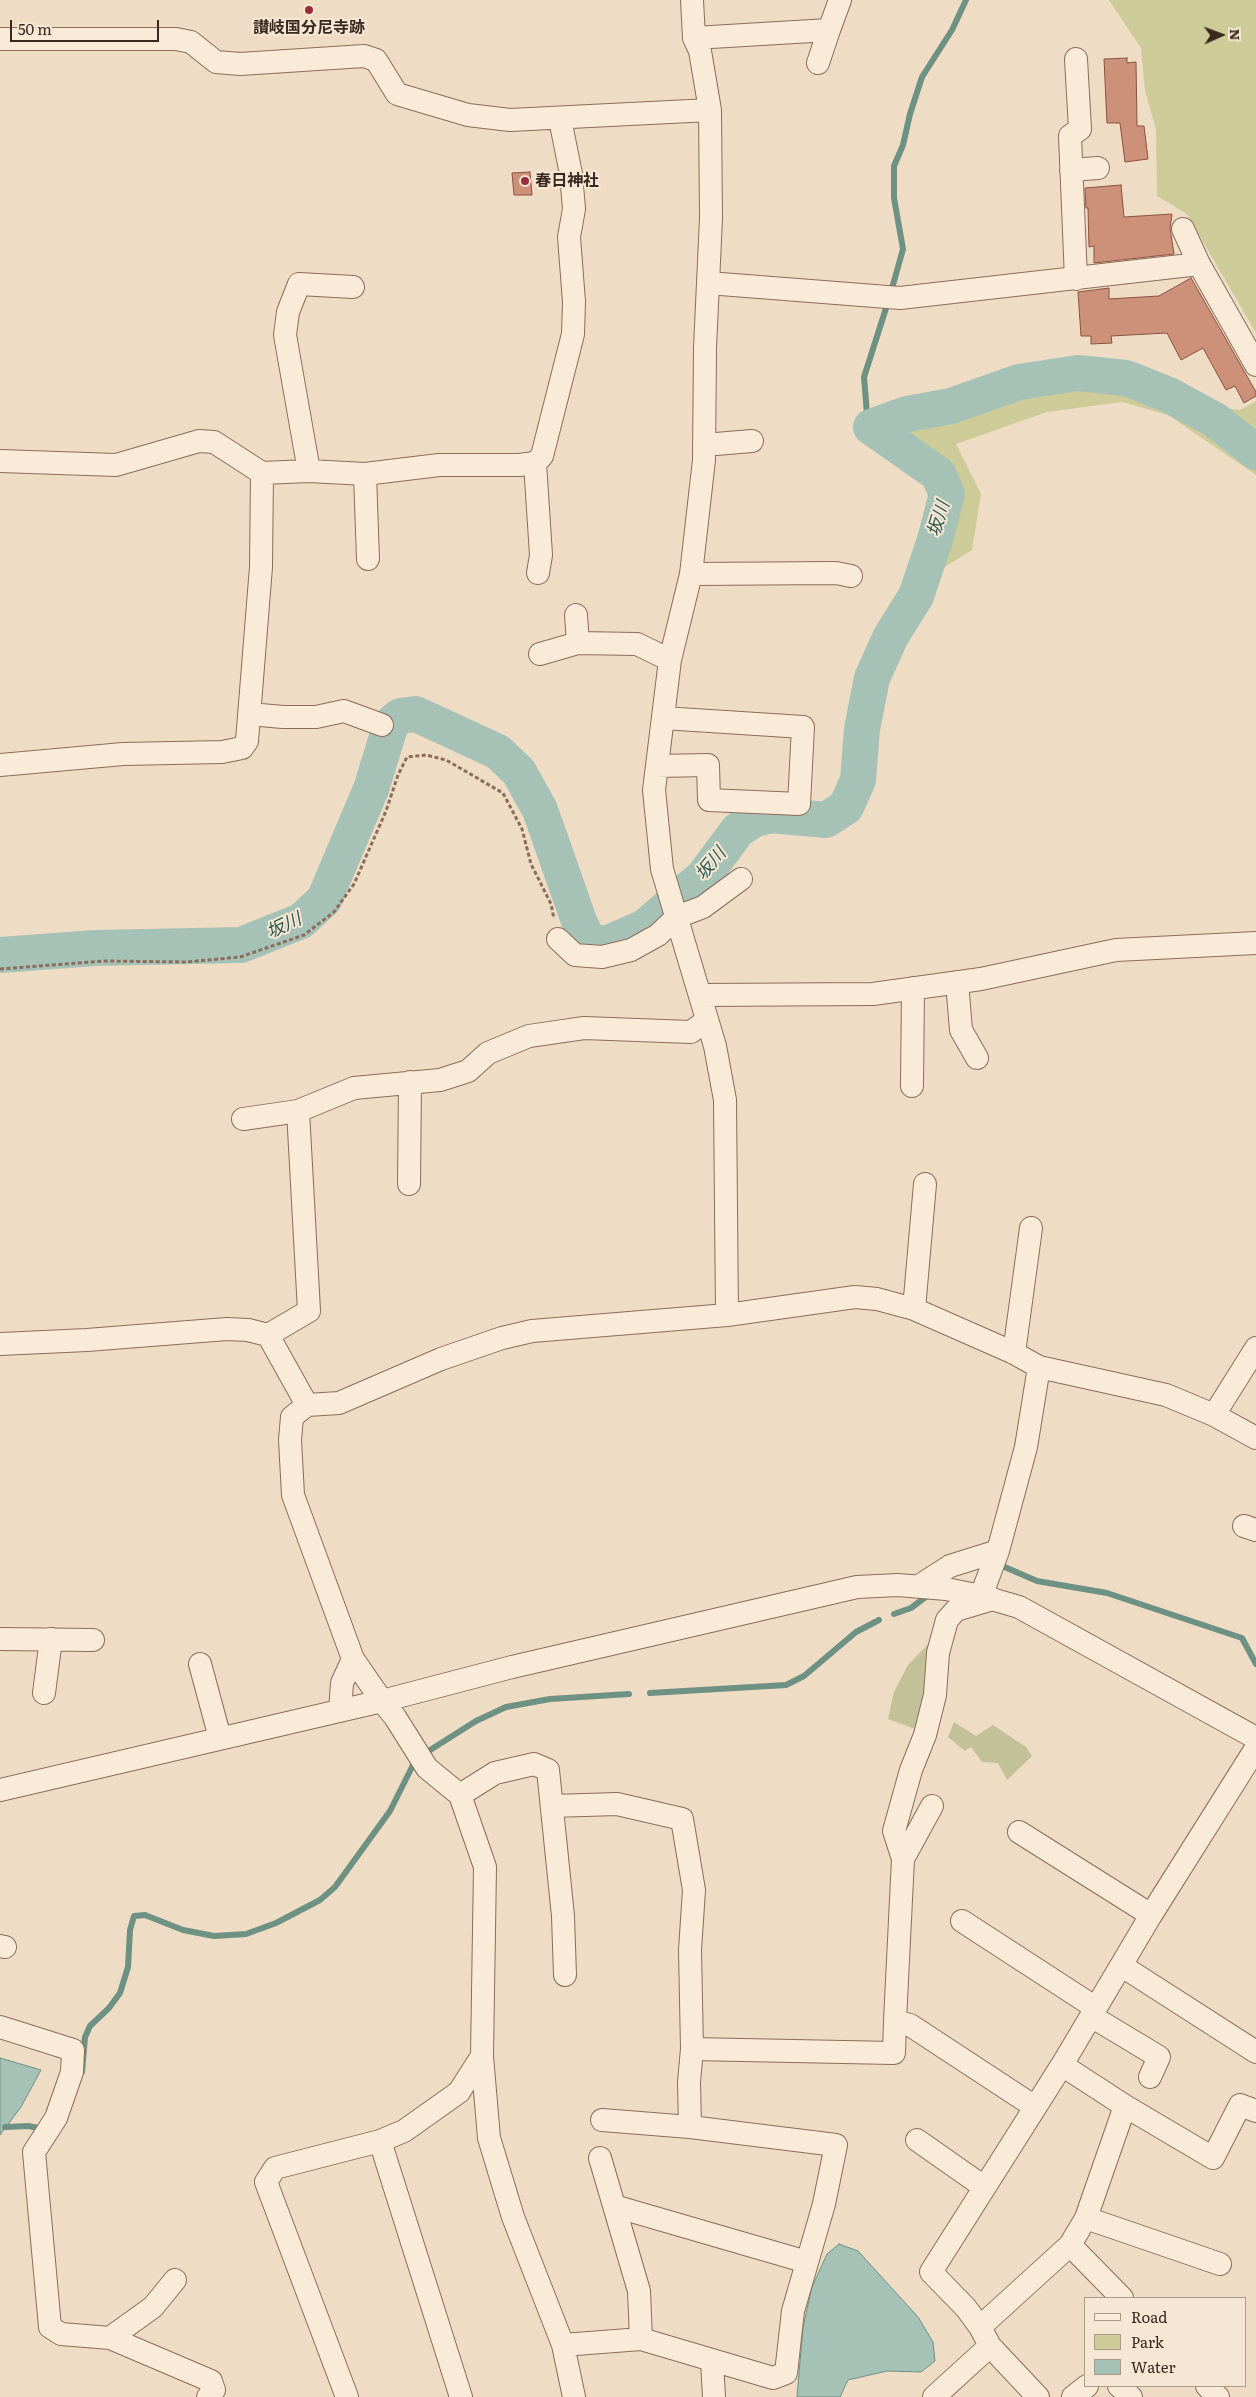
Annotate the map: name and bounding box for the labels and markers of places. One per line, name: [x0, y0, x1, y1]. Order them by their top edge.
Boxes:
marker: 讃岐国分尼寺跡: [303, 4, 315, 16]
place label: 讃岐国分尼寺跡: [253, 18, 365, 38]
place label: 春日神社: [535, 171, 599, 191]
marker: 春日神社: [519, 175, 531, 187]

